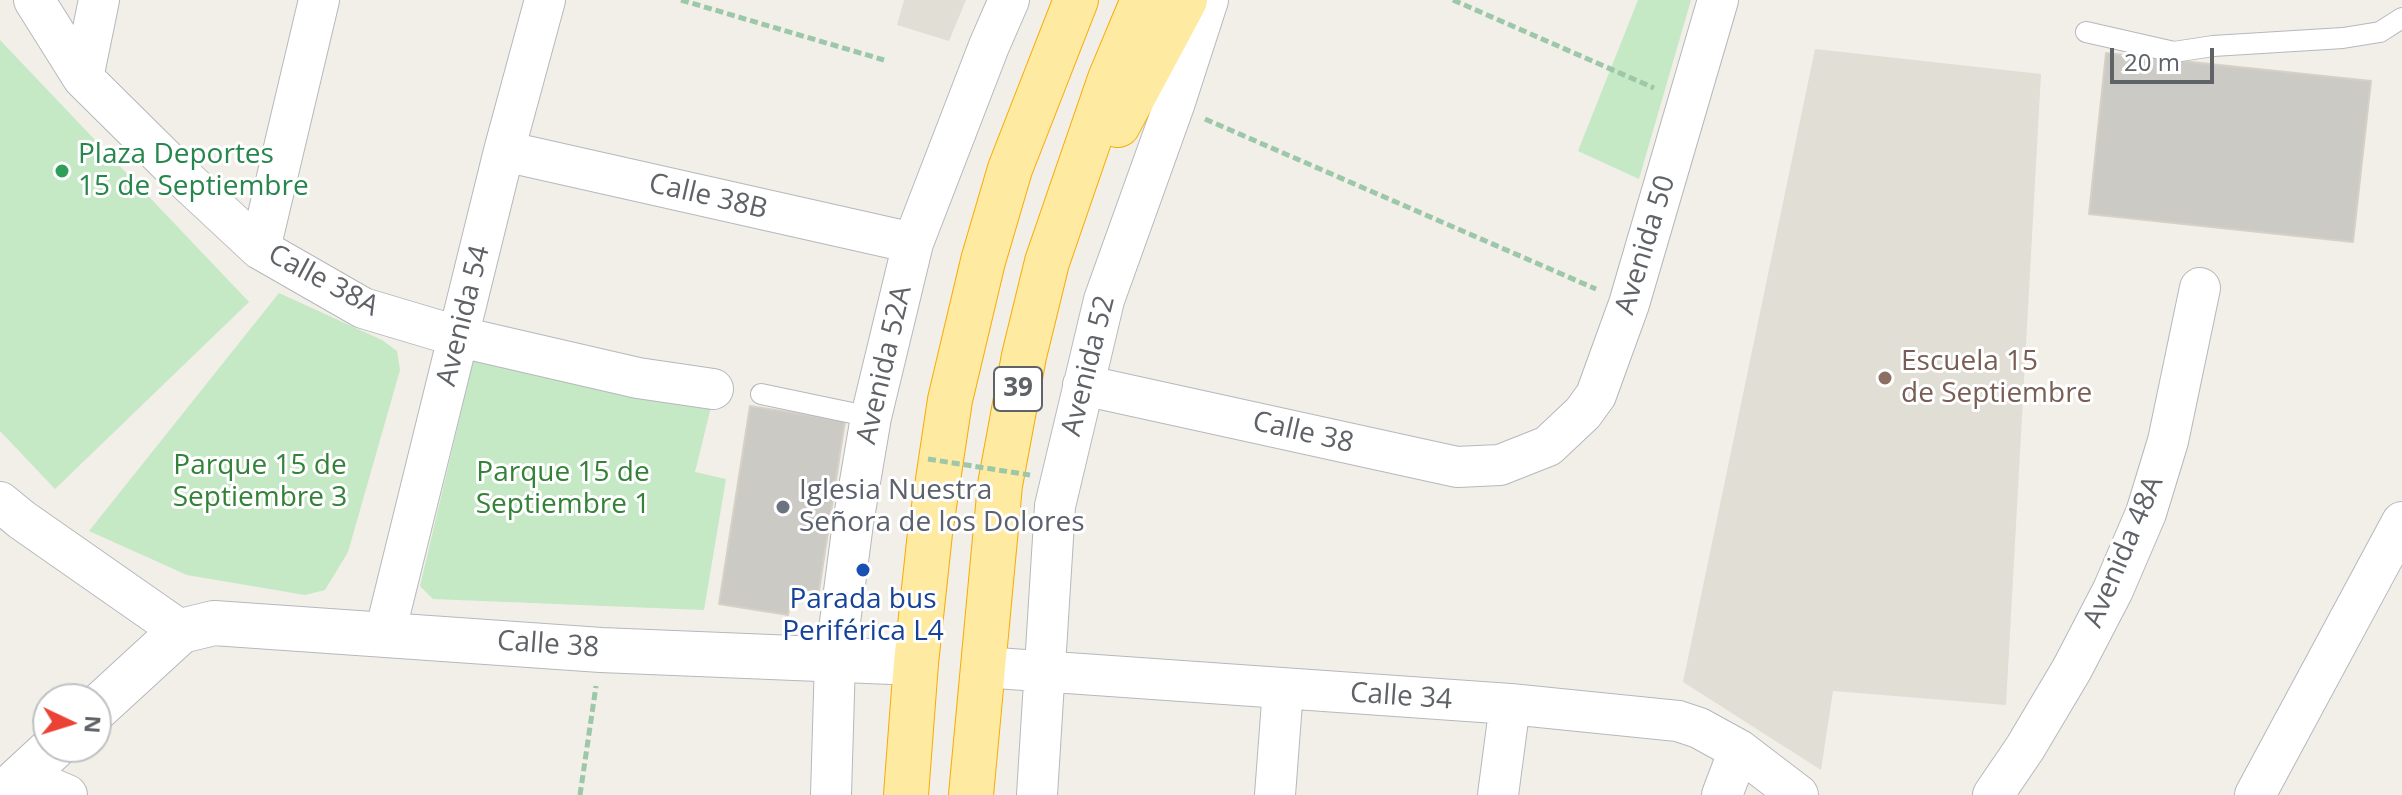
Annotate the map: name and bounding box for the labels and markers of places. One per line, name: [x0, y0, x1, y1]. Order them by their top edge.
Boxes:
place label: Plaza Deportes 15 de Septiembre: [78, 138, 309, 204]
marker: Plaza Deportes 15 de Septiembre: [53, 162, 71, 180]
place label: Escuela 15 de Septiembre: [1901, 345, 2092, 411]
marker: Escuela 15 de Septiembre: [1876, 369, 1894, 387]
place label: Iglesia Nuestra Señora de los Dolores: [799, 474, 1085, 540]
marker: Iglesia Nuestra Señora de los Dolores: [774, 498, 792, 516]
marker: Parada bus Periférica L4: [854, 561, 872, 579]
place label: Parada bus Periférica L4: [782, 583, 944, 649]

